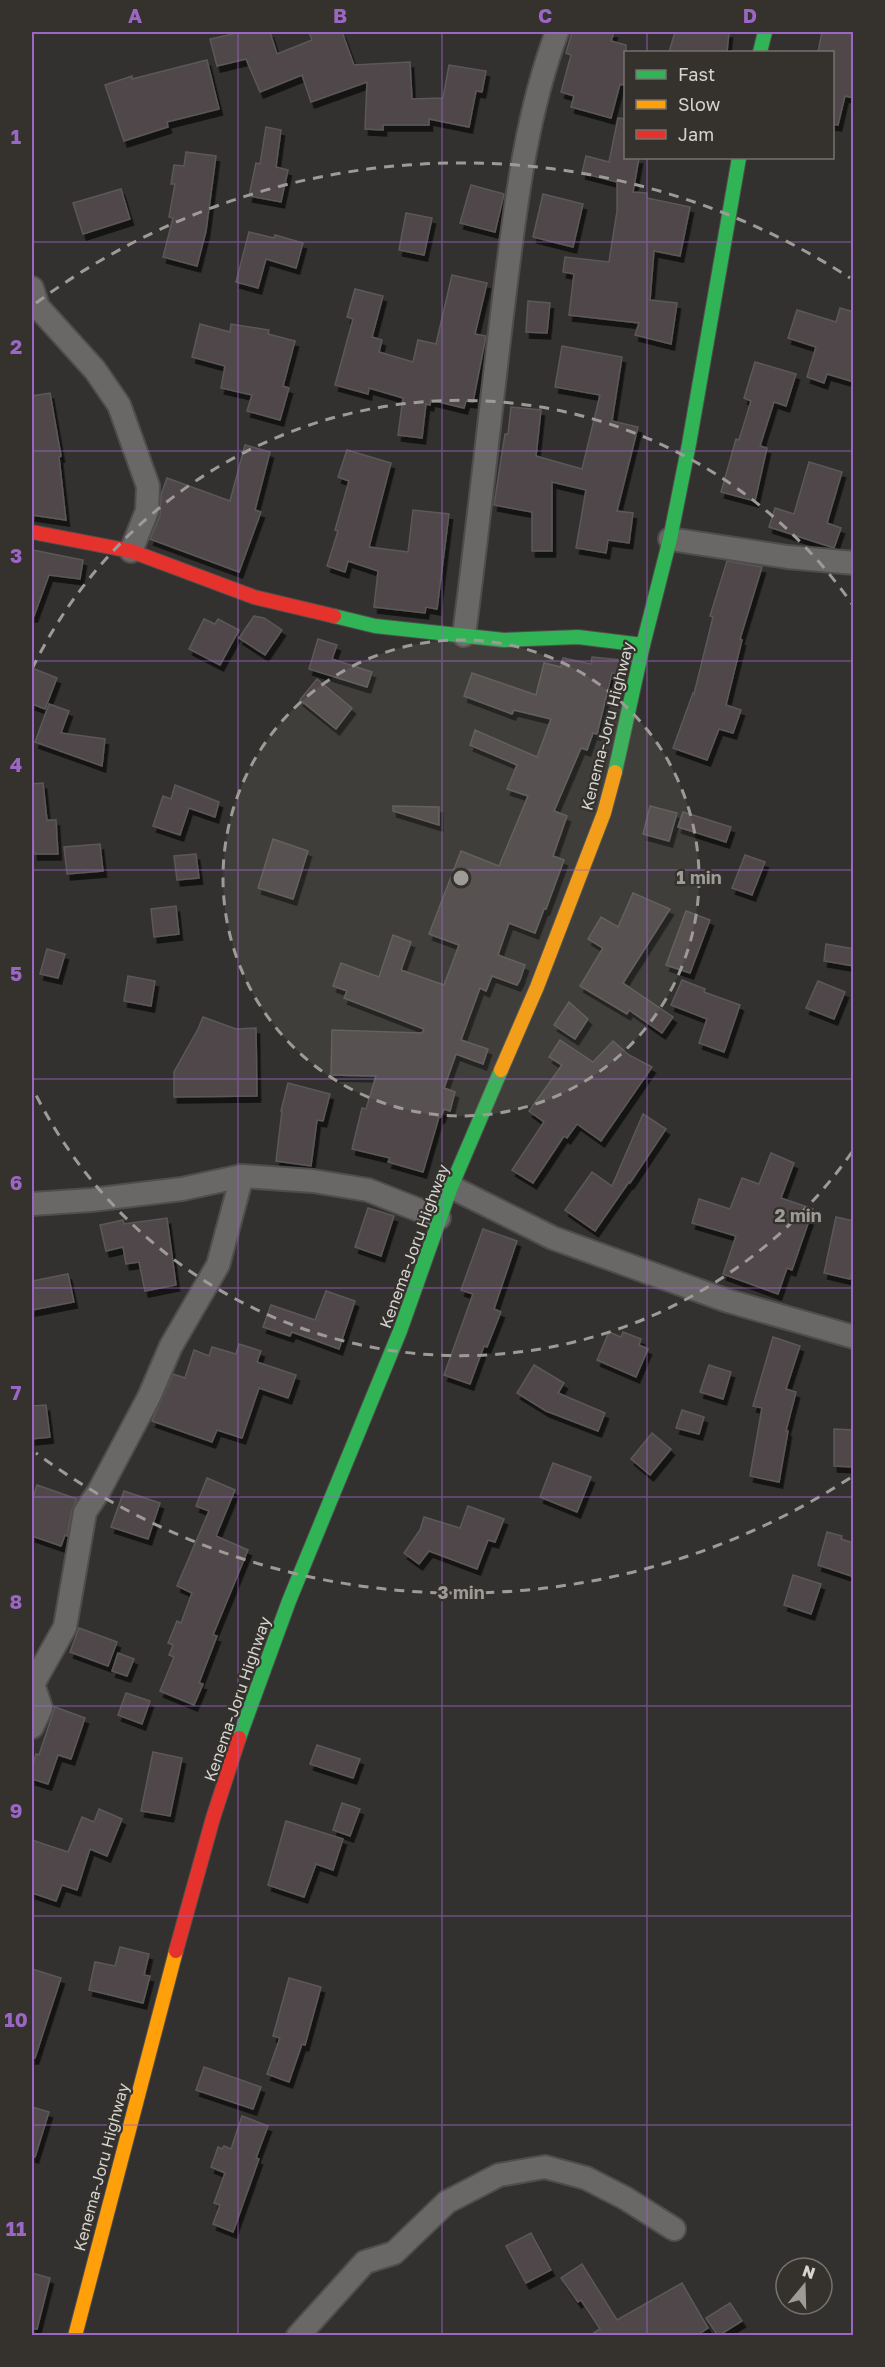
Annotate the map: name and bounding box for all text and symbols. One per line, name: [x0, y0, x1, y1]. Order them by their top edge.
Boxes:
text: A: [128, 3, 142, 27]
text: B: [333, 3, 347, 27]
text: C: [538, 3, 552, 27]
text: D: [743, 3, 757, 27]
legend: [624, 51, 834, 159]
text: Fast: [678, 63, 715, 85]
text: Slow: [678, 93, 721, 115]
text: Jam: [678, 123, 714, 145]
text: 1: [11, 124, 21, 148]
text: 2: [10, 334, 22, 358]
text: 3: [10, 543, 22, 567]
street label: Kenema-Joru Highway: [576, 640, 638, 812]
text: 4: [10, 752, 22, 776]
text: 1 min: [676, 866, 722, 888]
centre of rings: [451, 868, 471, 888]
text: 5: [10, 961, 22, 985]
street label: Kenema-Joru Highway: [375, 1161, 453, 1331]
text: 6: [10, 1170, 22, 1194]
text: 2 min: [774, 1204, 822, 1226]
text: 7: [11, 1380, 22, 1404]
text: 3 min: [437, 1581, 485, 1603]
text: 8: [10, 1589, 22, 1613]
street label: Kenema-Joru Highway: [199, 1614, 275, 1784]
text: 9: [10, 1798, 22, 1822]
text: 10: [4, 2007, 28, 2031]
street label: Kenema-Joru Highway: [69, 2081, 133, 2253]
text: 11: [6, 2216, 26, 2240]
north arrow: [774, 2256, 834, 2316]
text: N: [800, 2260, 818, 2283]

